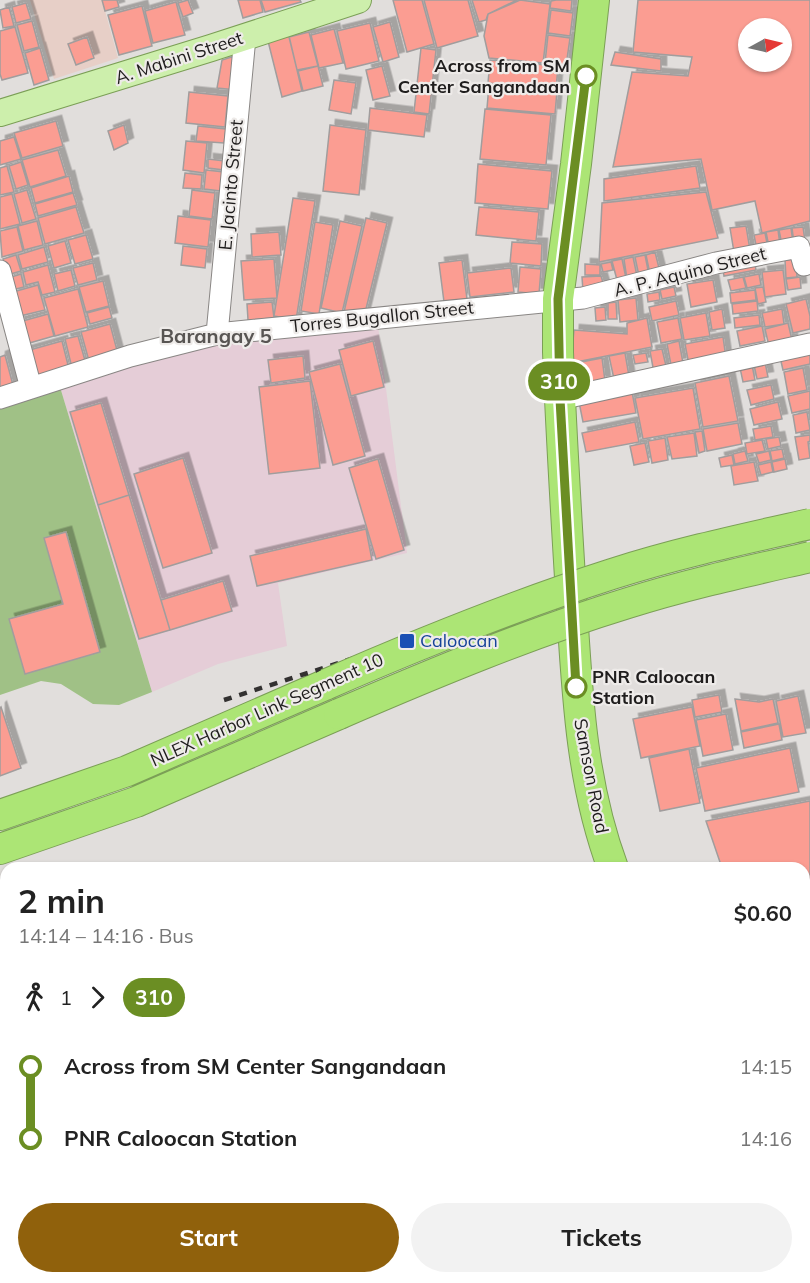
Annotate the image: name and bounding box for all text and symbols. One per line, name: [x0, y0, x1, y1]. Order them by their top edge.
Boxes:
north arrow: [738, 18, 792, 72]
map controls: [738, 18, 792, 72]
street label: A. Mabini Street: [112, 26, 246, 89]
place label: Across from SM Center Sangandaan: [398, 54, 570, 98]
marker: Across from SM Center Sangandaan: [575, 65, 597, 87]
street label: E. Jacinto Street: [213, 119, 248, 251]
street label: A. P. Aquino Street: [611, 241, 768, 302]
street label: Torres Bugallon Street: [289, 295, 475, 338]
district label: Barangay 5: [160, 323, 272, 348]
line badge: 310: [524, 362, 594, 400]
text: 310: [540, 368, 578, 394]
place label: Caloocan: [420, 629, 498, 652]
marker: Caloocan: [398, 632, 416, 650]
street label: NLEX Harbor Link Segment 10: [147, 648, 387, 771]
place label: PNR Caloocan Station: [592, 665, 715, 709]
marker: PNR Caloocan Station: [565, 676, 587, 698]
street label: Samson Road: [569, 717, 614, 835]
text: 2 min: [18, 880, 105, 921]
text: $0.60: [734, 899, 792, 927]
text: 14:14 – 14:16 · Bus: [18, 923, 194, 948]
icon: walk: [18, 981, 51, 1014]
icon: forward: [81, 981, 114, 1014]
text: 310: [135, 984, 173, 1010]
text: 1: [60, 985, 72, 1010]
text: Across from SM Center Sangandaan: [64, 1052, 446, 1080]
text: 14:15: [739, 1054, 792, 1079]
text: PNR Caloocan Station: [64, 1124, 297, 1152]
text: 14:16: [739, 1126, 792, 1151]
button: Start: [18, 1203, 399, 1272]
button: Tickets: [411, 1203, 792, 1272]

